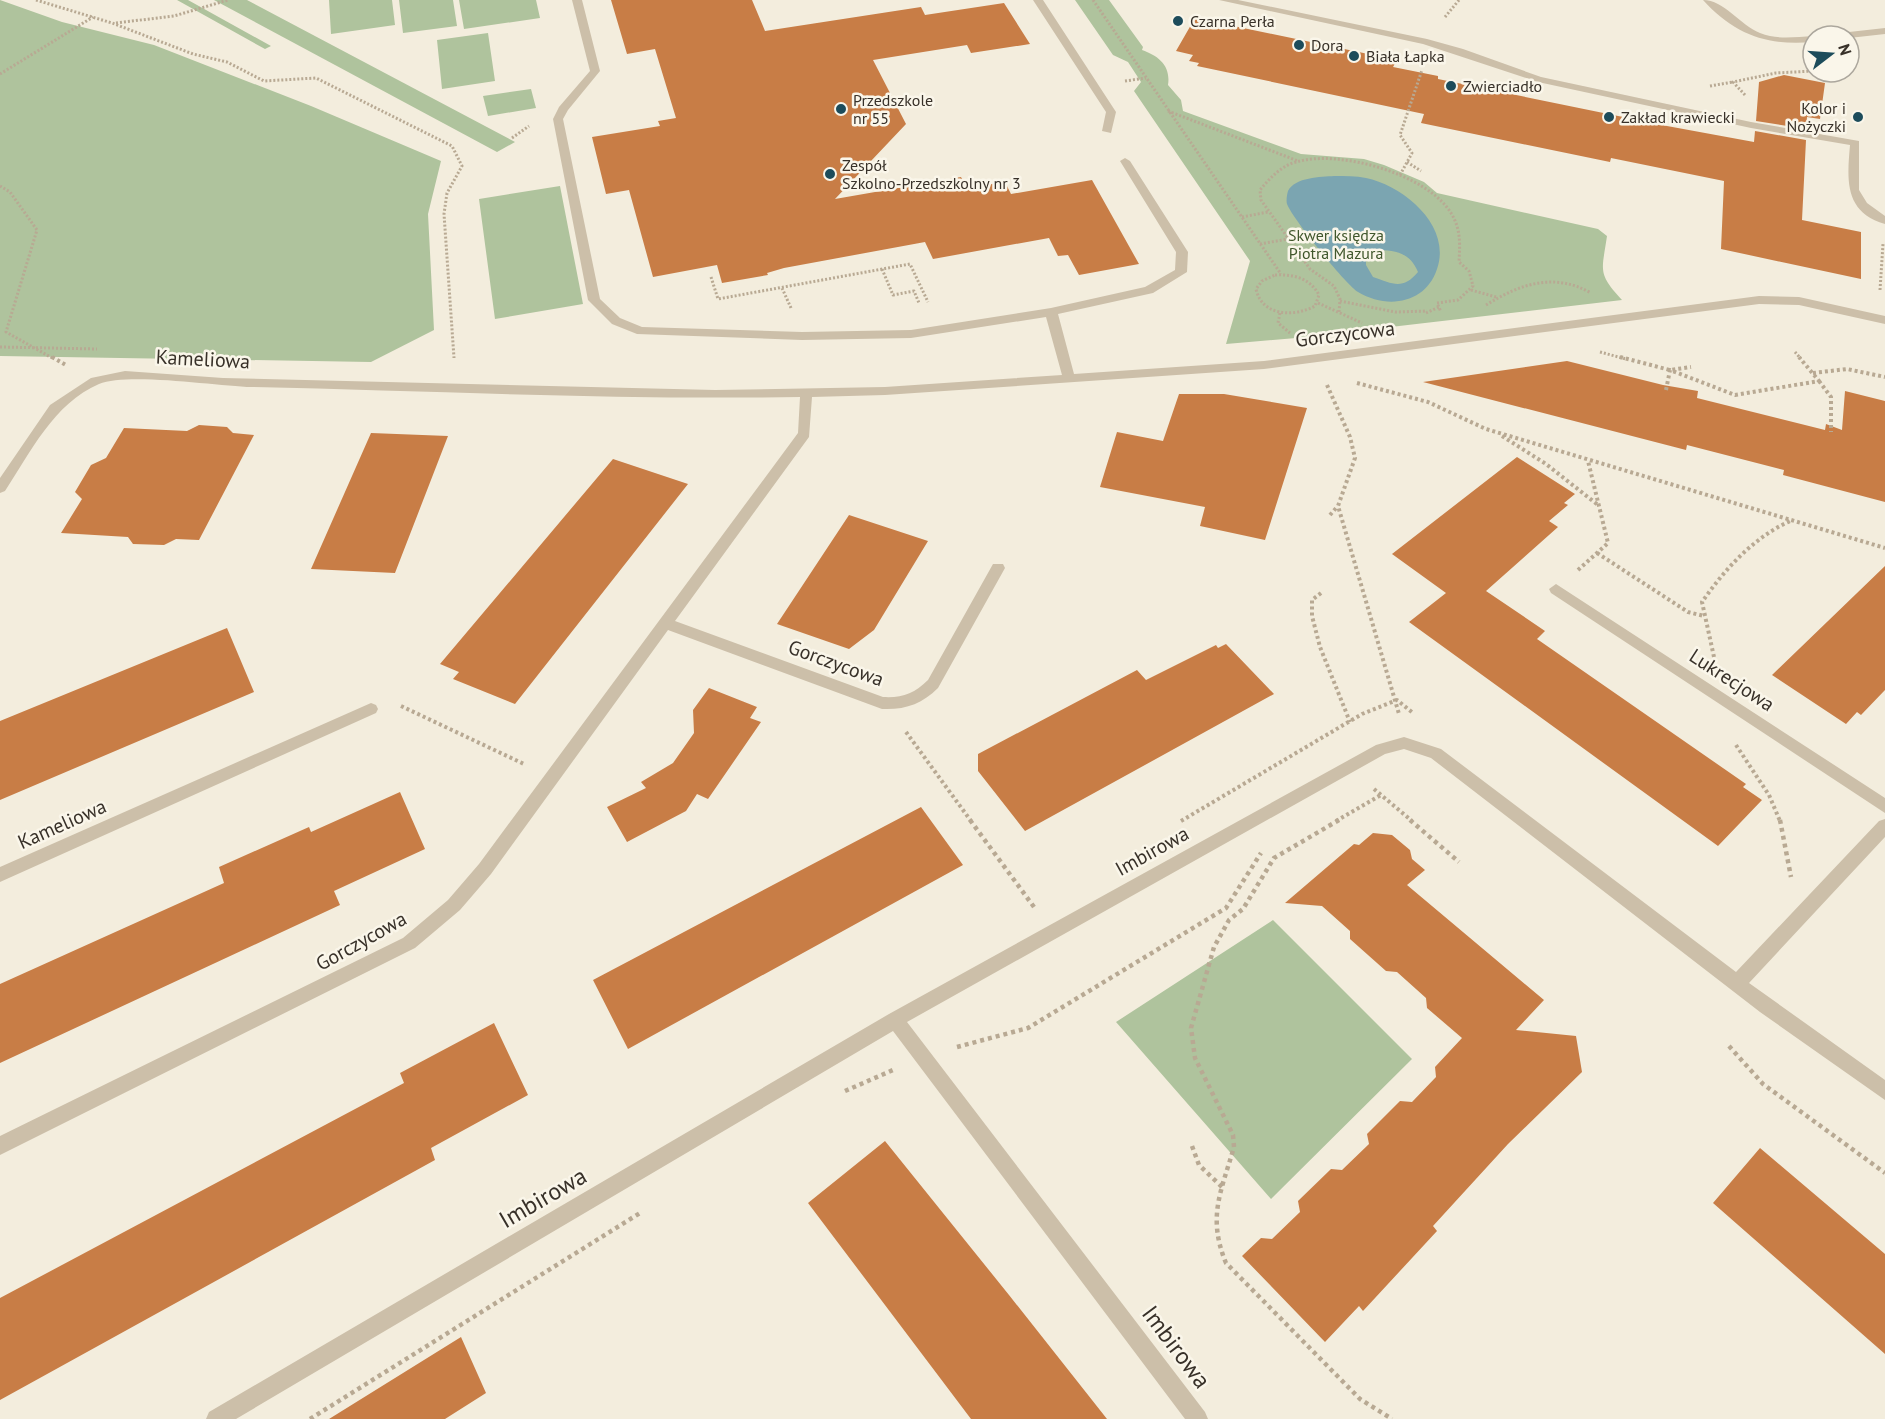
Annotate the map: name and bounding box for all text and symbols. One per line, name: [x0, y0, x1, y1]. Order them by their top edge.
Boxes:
place label: Czarna Perła: [1190, 11, 1275, 31]
marker: Czarna Perła: [1171, 14, 1185, 28]
north arrow: [1801, 24, 1861, 84]
place label: Dora: [1311, 35, 1343, 55]
marker: Dora: [1292, 38, 1306, 52]
text: N: [1834, 42, 1856, 58]
place label: Biała Łapka: [1366, 46, 1445, 66]
marker: Biała Łapka: [1347, 49, 1361, 63]
place label: Zwierciadło: [1463, 76, 1542, 96]
marker: Zwierciadło: [1444, 79, 1458, 93]
place label: Przedszkole nr 55: [853, 90, 933, 128]
place label: Kolor i Nożyczki: [1787, 98, 1846, 136]
marker: Przedszkole nr 55: [834, 102, 848, 116]
place label: Zakład krawiecki: [1621, 107, 1735, 127]
marker: Zakład krawiecki: [1602, 110, 1616, 124]
marker: Kolor i Nożyczki: [1851, 110, 1865, 124]
place label: Zespół Szkolno-Przedszkolny nr 3: [842, 155, 1021, 193]
marker: Zespół Szkolno-Przedszkolny nr 3: [823, 167, 837, 181]
park label: Skwer księdza Piotra Mazura: [1288, 225, 1384, 263]
street label: Gorczycowa: [1294, 315, 1396, 353]
street label: Kameliowa: [155, 344, 251, 374]
street label: Gorczycowa: [785, 634, 887, 692]
street label: Lukrecjowa: [1684, 643, 1780, 717]
street label: Kameliowa: [14, 793, 110, 855]
street label: Imbirowa: [1111, 820, 1193, 882]
street label: Gorczycowa: [311, 905, 411, 977]
street label: Imbirowa: [493, 1160, 592, 1235]
street label: Imbirowa: [1135, 1299, 1218, 1394]

